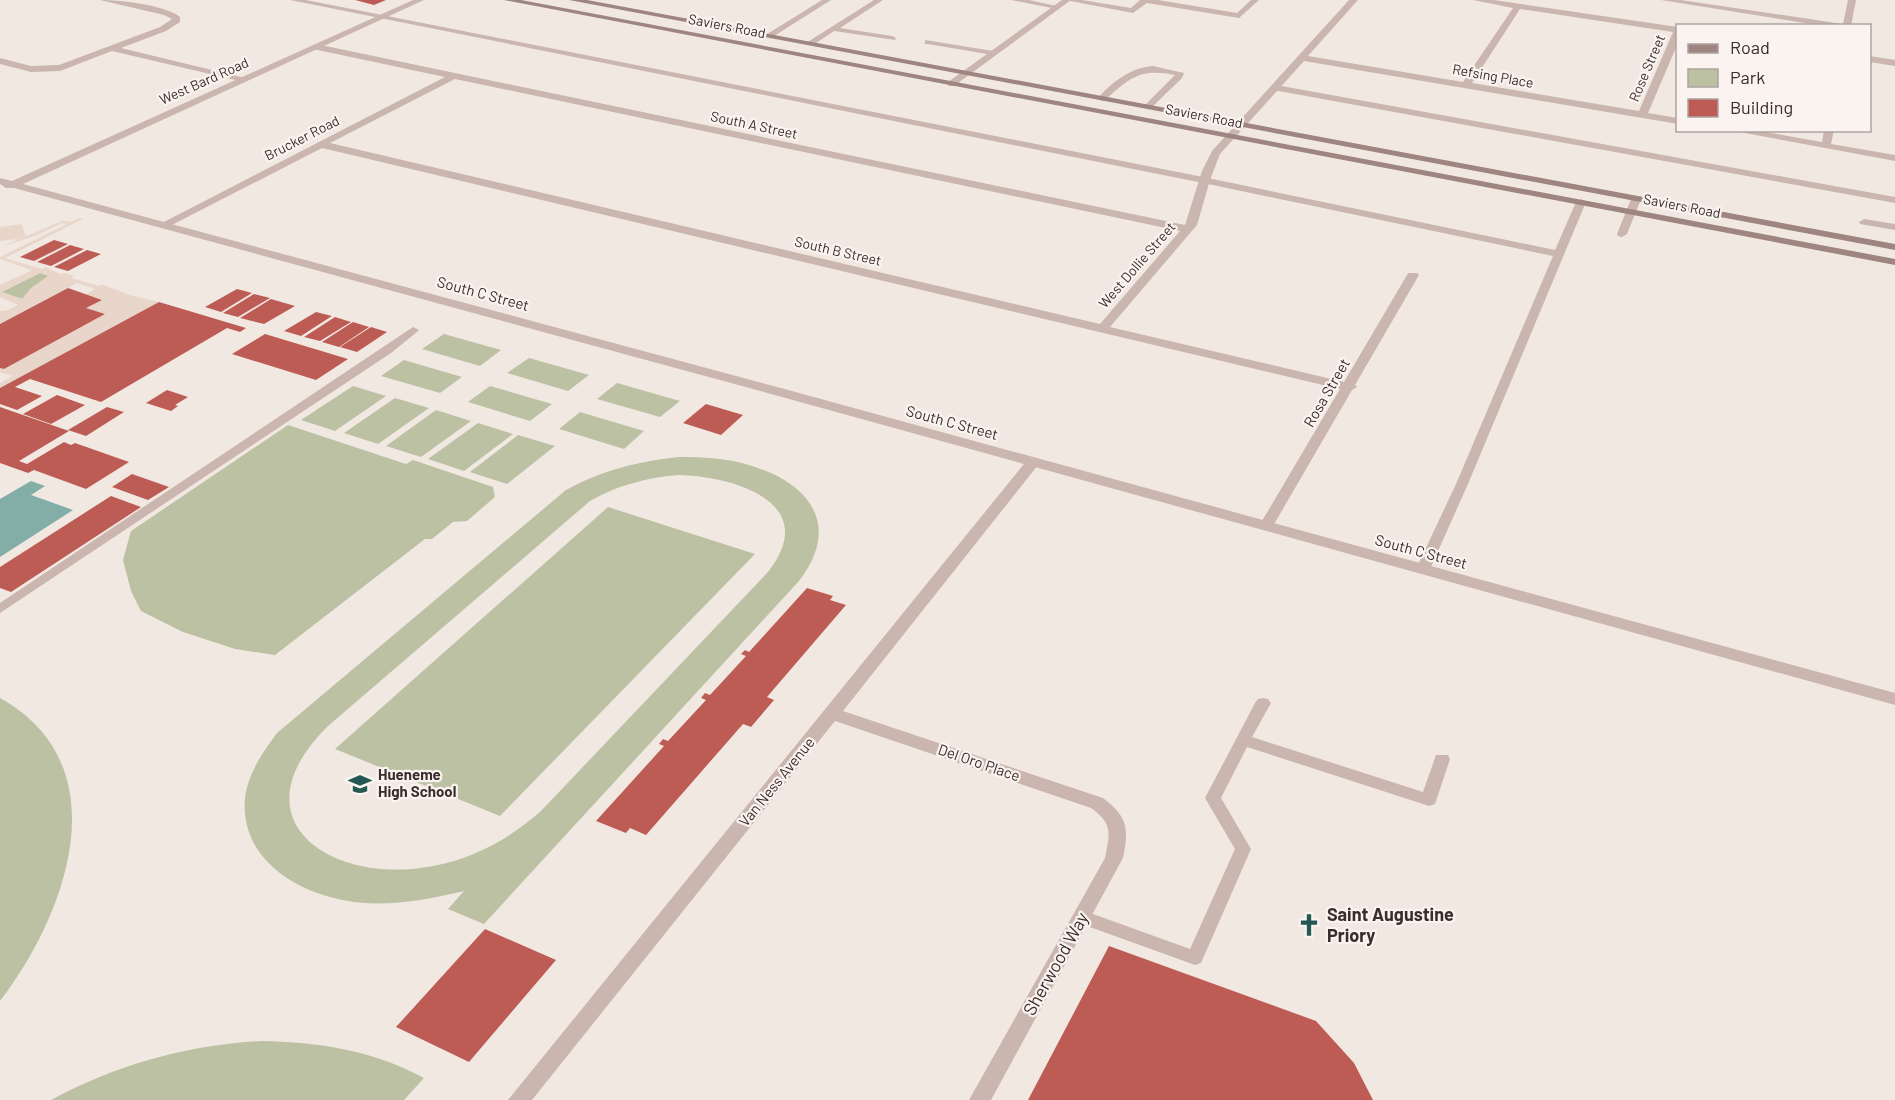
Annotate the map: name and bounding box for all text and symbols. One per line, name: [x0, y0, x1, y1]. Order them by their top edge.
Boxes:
street label: Saviers Road: [687, 10, 767, 41]
legend: [1676, 24, 1871, 132]
street label: Rose Street: [1625, 32, 1668, 104]
text: Road: [1730, 36, 1770, 58]
street label: West Bard Road: [157, 53, 251, 108]
street label: Refsing Place: [1451, 60, 1535, 91]
text: Park: [1730, 66, 1765, 88]
text: Building: [1730, 96, 1793, 118]
street label: Saviers Road: [1164, 100, 1244, 131]
street label: South A Street: [709, 107, 799, 142]
street label: Brucker Road: [262, 111, 342, 164]
street label: Saviers Road: [1642, 190, 1722, 221]
street label: West Dollie Street: [1095, 218, 1179, 311]
street label: South B Street: [793, 232, 883, 269]
street label: South C Street: [435, 272, 531, 314]
street label: Rosa Street: [1299, 355, 1353, 430]
street label: South C Street: [904, 401, 1000, 443]
street label: South C Street: [1373, 530, 1469, 572]
street label: Van Ness Avenue: [735, 733, 818, 830]
street label: Del Oro Place: [936, 740, 1023, 784]
place label: Hueneme High School: [378, 765, 456, 800]
school or university icon: Hueneme High School: [347, 771, 373, 797]
place label: Saint Augustine Priory: [1327, 903, 1454, 946]
street label: Sherwood Way: [1018, 908, 1093, 1019]
church icon: Saint Augustine Priory: [1296, 912, 1322, 938]

